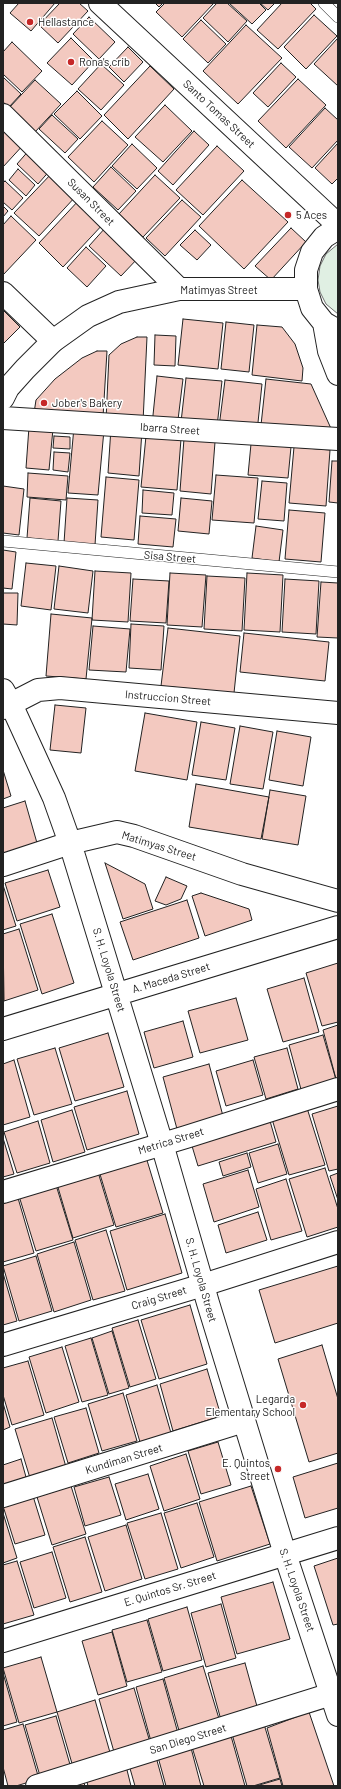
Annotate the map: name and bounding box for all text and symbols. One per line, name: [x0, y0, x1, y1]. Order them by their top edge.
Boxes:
place label: Hellastance: [38, 15, 94, 29]
marker: Hellastance: [25, 17, 35, 27]
place label: Rona's crib: [79, 55, 130, 69]
marker: Rona's crib: [66, 57, 76, 67]
street label: Santo Tomas Street: [180, 77, 258, 151]
street label: Susan Street: [65, 176, 117, 228]
place label: 5 Aces: [296, 208, 327, 222]
marker: 5 Aces: [283, 210, 293, 220]
street label: Matimyas Street: [180, 283, 258, 297]
place label: Jober's Bakery: [52, 396, 122, 410]
marker: Jober's Bakery: [39, 398, 49, 408]
street label: Ibarra Street: [139, 420, 201, 438]
street label: Sisa Street: [143, 548, 197, 566]
street label: Instruccion Street: [124, 688, 212, 708]
street label: Matimyas Street: [120, 828, 198, 864]
street label: S. H. Loyola Street: [90, 926, 128, 1014]
street label: A. Maceda Street: [130, 960, 212, 996]
street label: Metrica Street: [137, 1125, 205, 1157]
street label: S. H. Loyola Street: [183, 1236, 219, 1324]
street label: Craig Street: [130, 1283, 188, 1313]
place label: Legarda Elementary School: [205, 1392, 295, 1418]
marker: Legarda Elementary School: [298, 1400, 308, 1410]
street label: Kundiman Street: [84, 1441, 164, 1477]
place label: E. Quintos Street: [222, 1456, 270, 1482]
marker: E. Quintos Street: [273, 1464, 283, 1474]
street label: S. H. Loyola Street: [277, 1547, 317, 1633]
street label: E. Quintos Sr. Street: [122, 1569, 218, 1609]
street label: San Diego Street: [148, 1721, 228, 1757]

